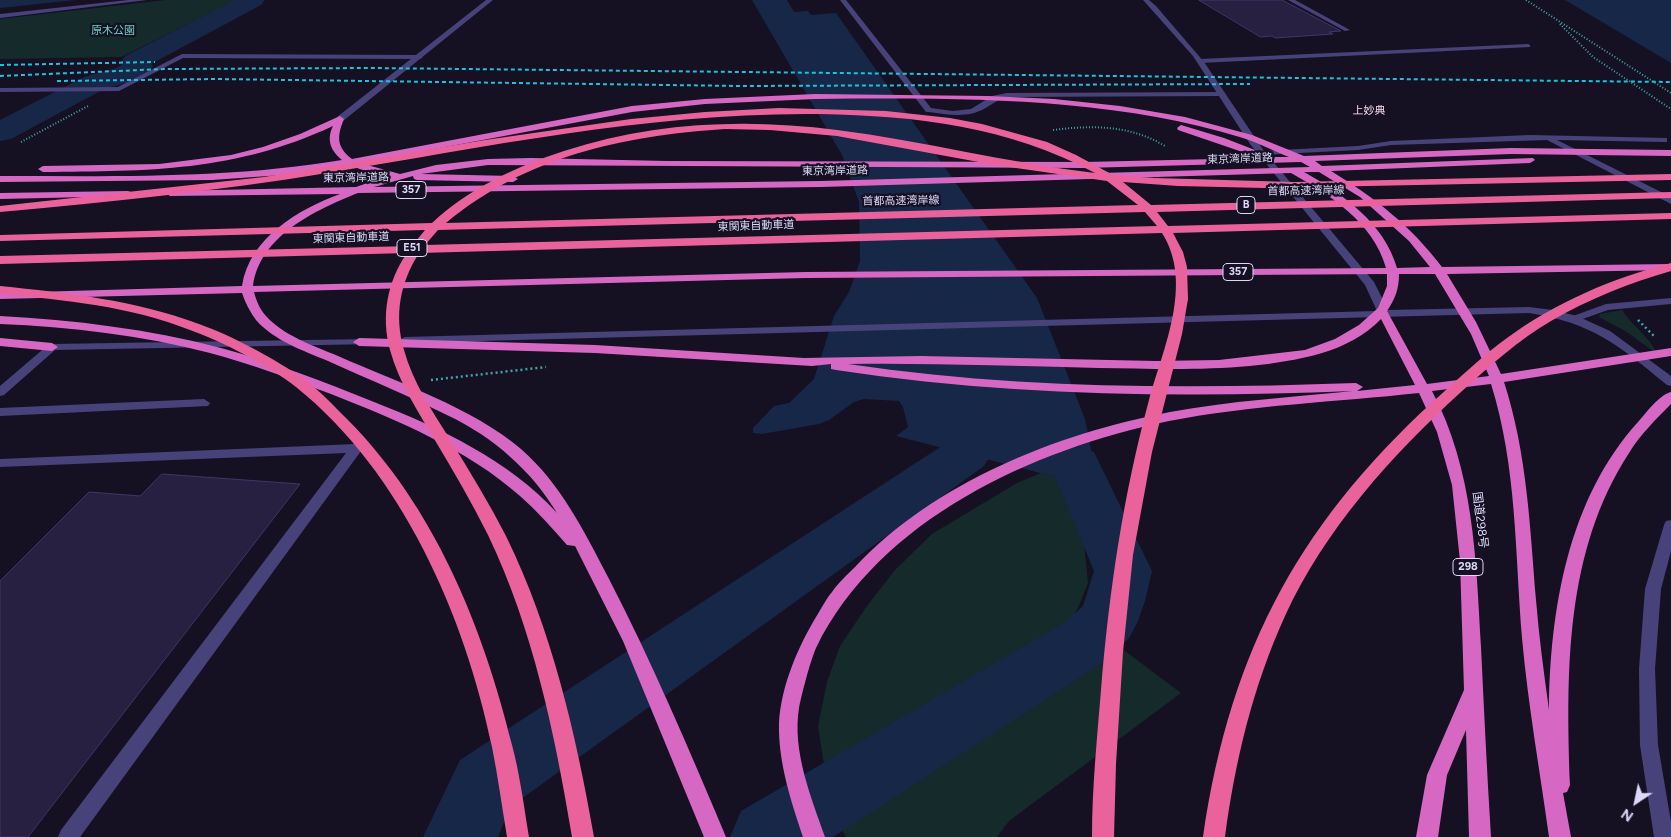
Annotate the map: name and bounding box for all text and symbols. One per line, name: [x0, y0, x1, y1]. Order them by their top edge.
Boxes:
park label: 原木公園: [91, 24, 135, 38]
district label: 上妙典: [1353, 104, 1385, 118]
street label: 東京湾岸道路: [1207, 151, 1273, 167]
street label: 東京湾岸道路: [802, 164, 868, 178]
street label: 東京湾岸道路: [323, 171, 389, 185]
road number: 357: [396, 182, 426, 198]
street label: 首都高速湾岸線: [1267, 184, 1345, 198]
street label: 首都高速湾岸線: [862, 194, 940, 208]
road number: B: [1237, 196, 1255, 214]
street label: 東関東自動車道: [717, 218, 795, 234]
street label: 東関東自動車道: [312, 230, 390, 246]
road number: E51: [397, 240, 427, 256]
road number: 357: [1223, 264, 1253, 280]
street label: 国道298号: [1469, 491, 1491, 549]
road number: 298: [1453, 558, 1483, 576]
north arrow: [1611, 777, 1661, 827]
text: N: [1618, 805, 1637, 825]

